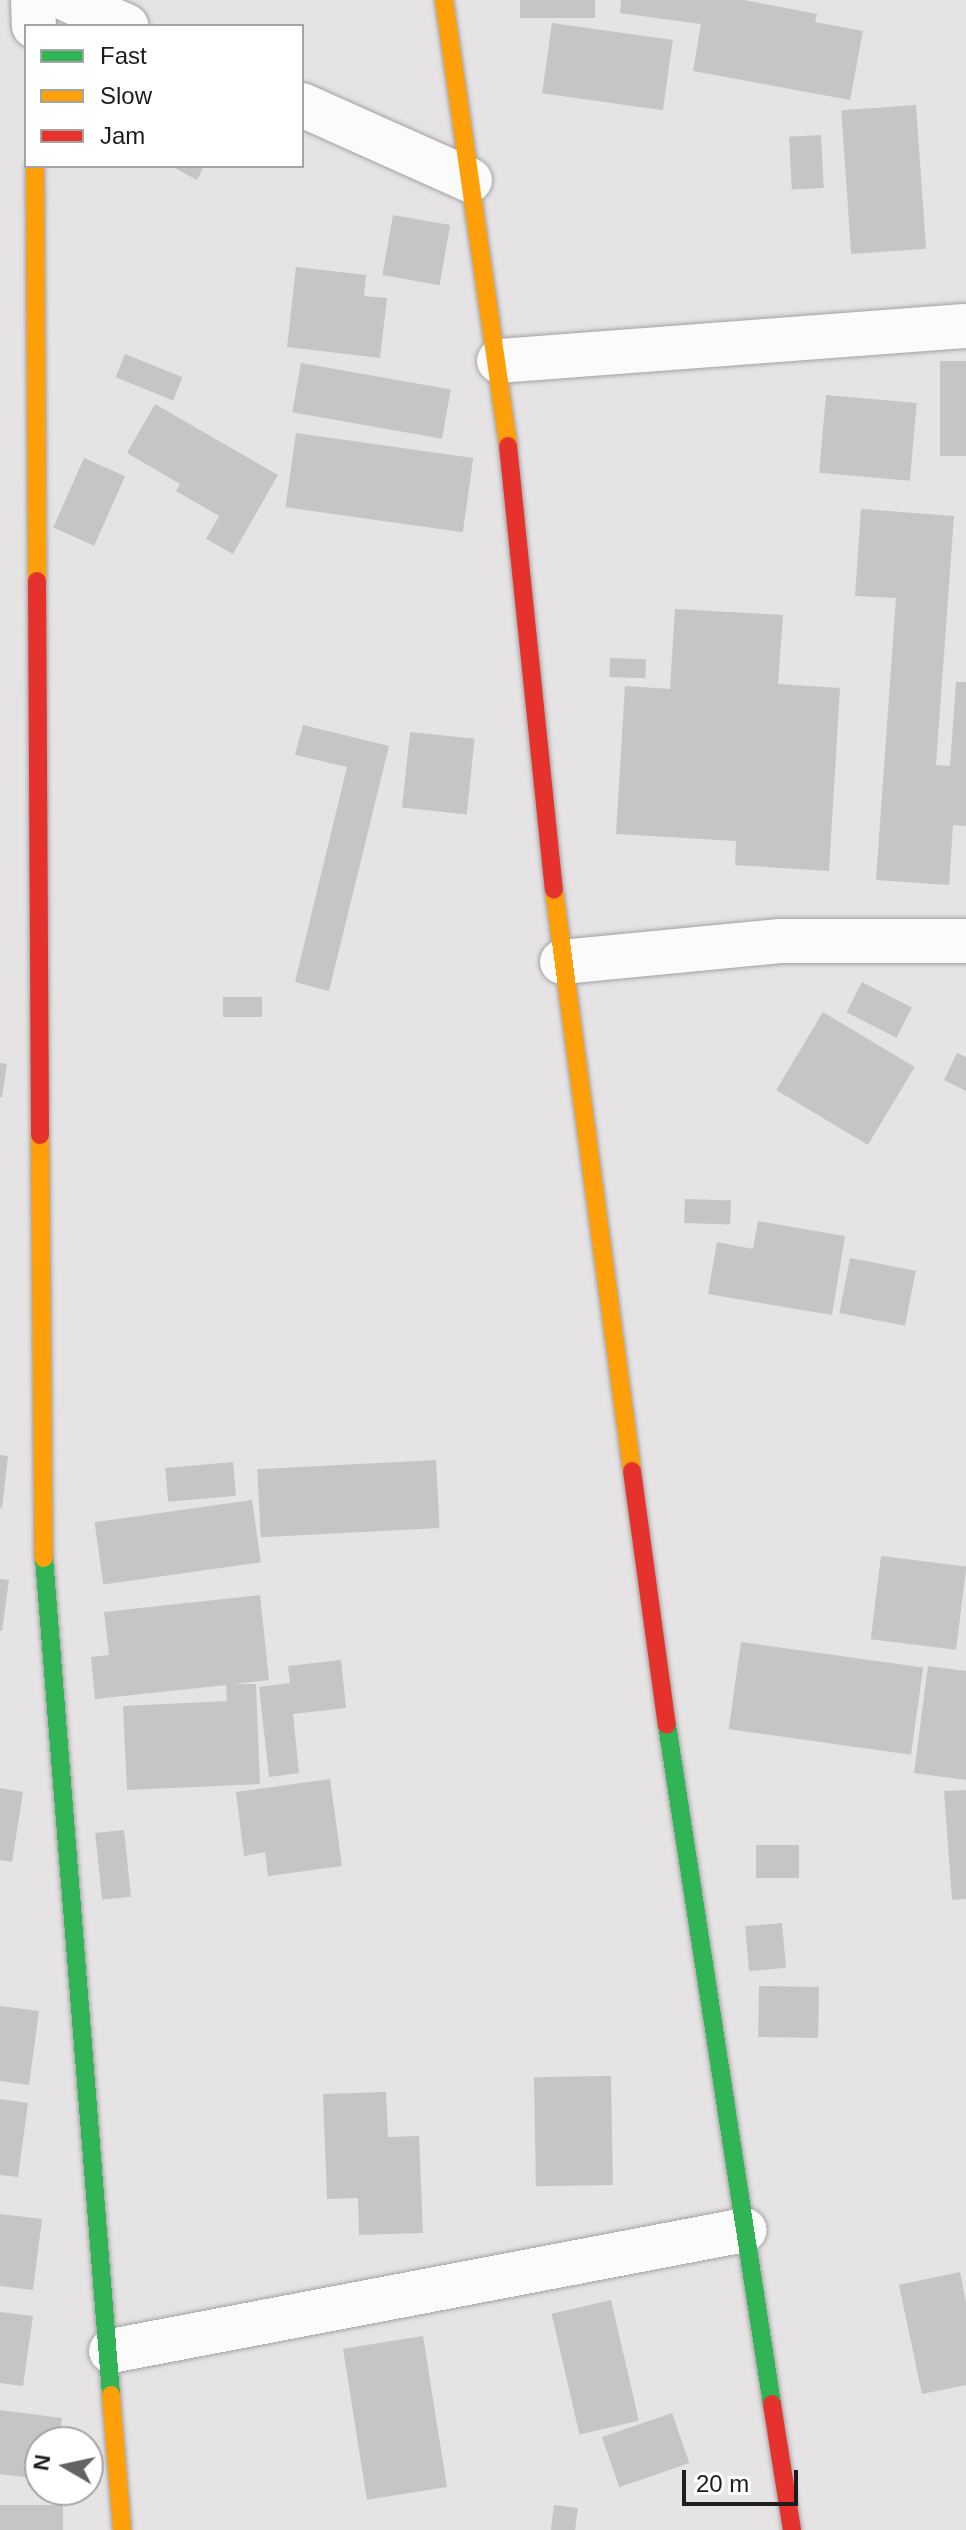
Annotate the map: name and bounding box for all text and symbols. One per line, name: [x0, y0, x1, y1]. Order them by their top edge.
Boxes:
legend: [24, 24, 304, 168]
text: Fast: [100, 42, 147, 69]
text: Slow: [100, 82, 152, 109]
text: Jam: [100, 122, 145, 149]
north arrow: [24, 2426, 104, 2506]
text: N: [28, 2453, 55, 2472]
scale bar: [686, 2454, 802, 2504]
text: 20 m: [696, 2470, 749, 2497]

